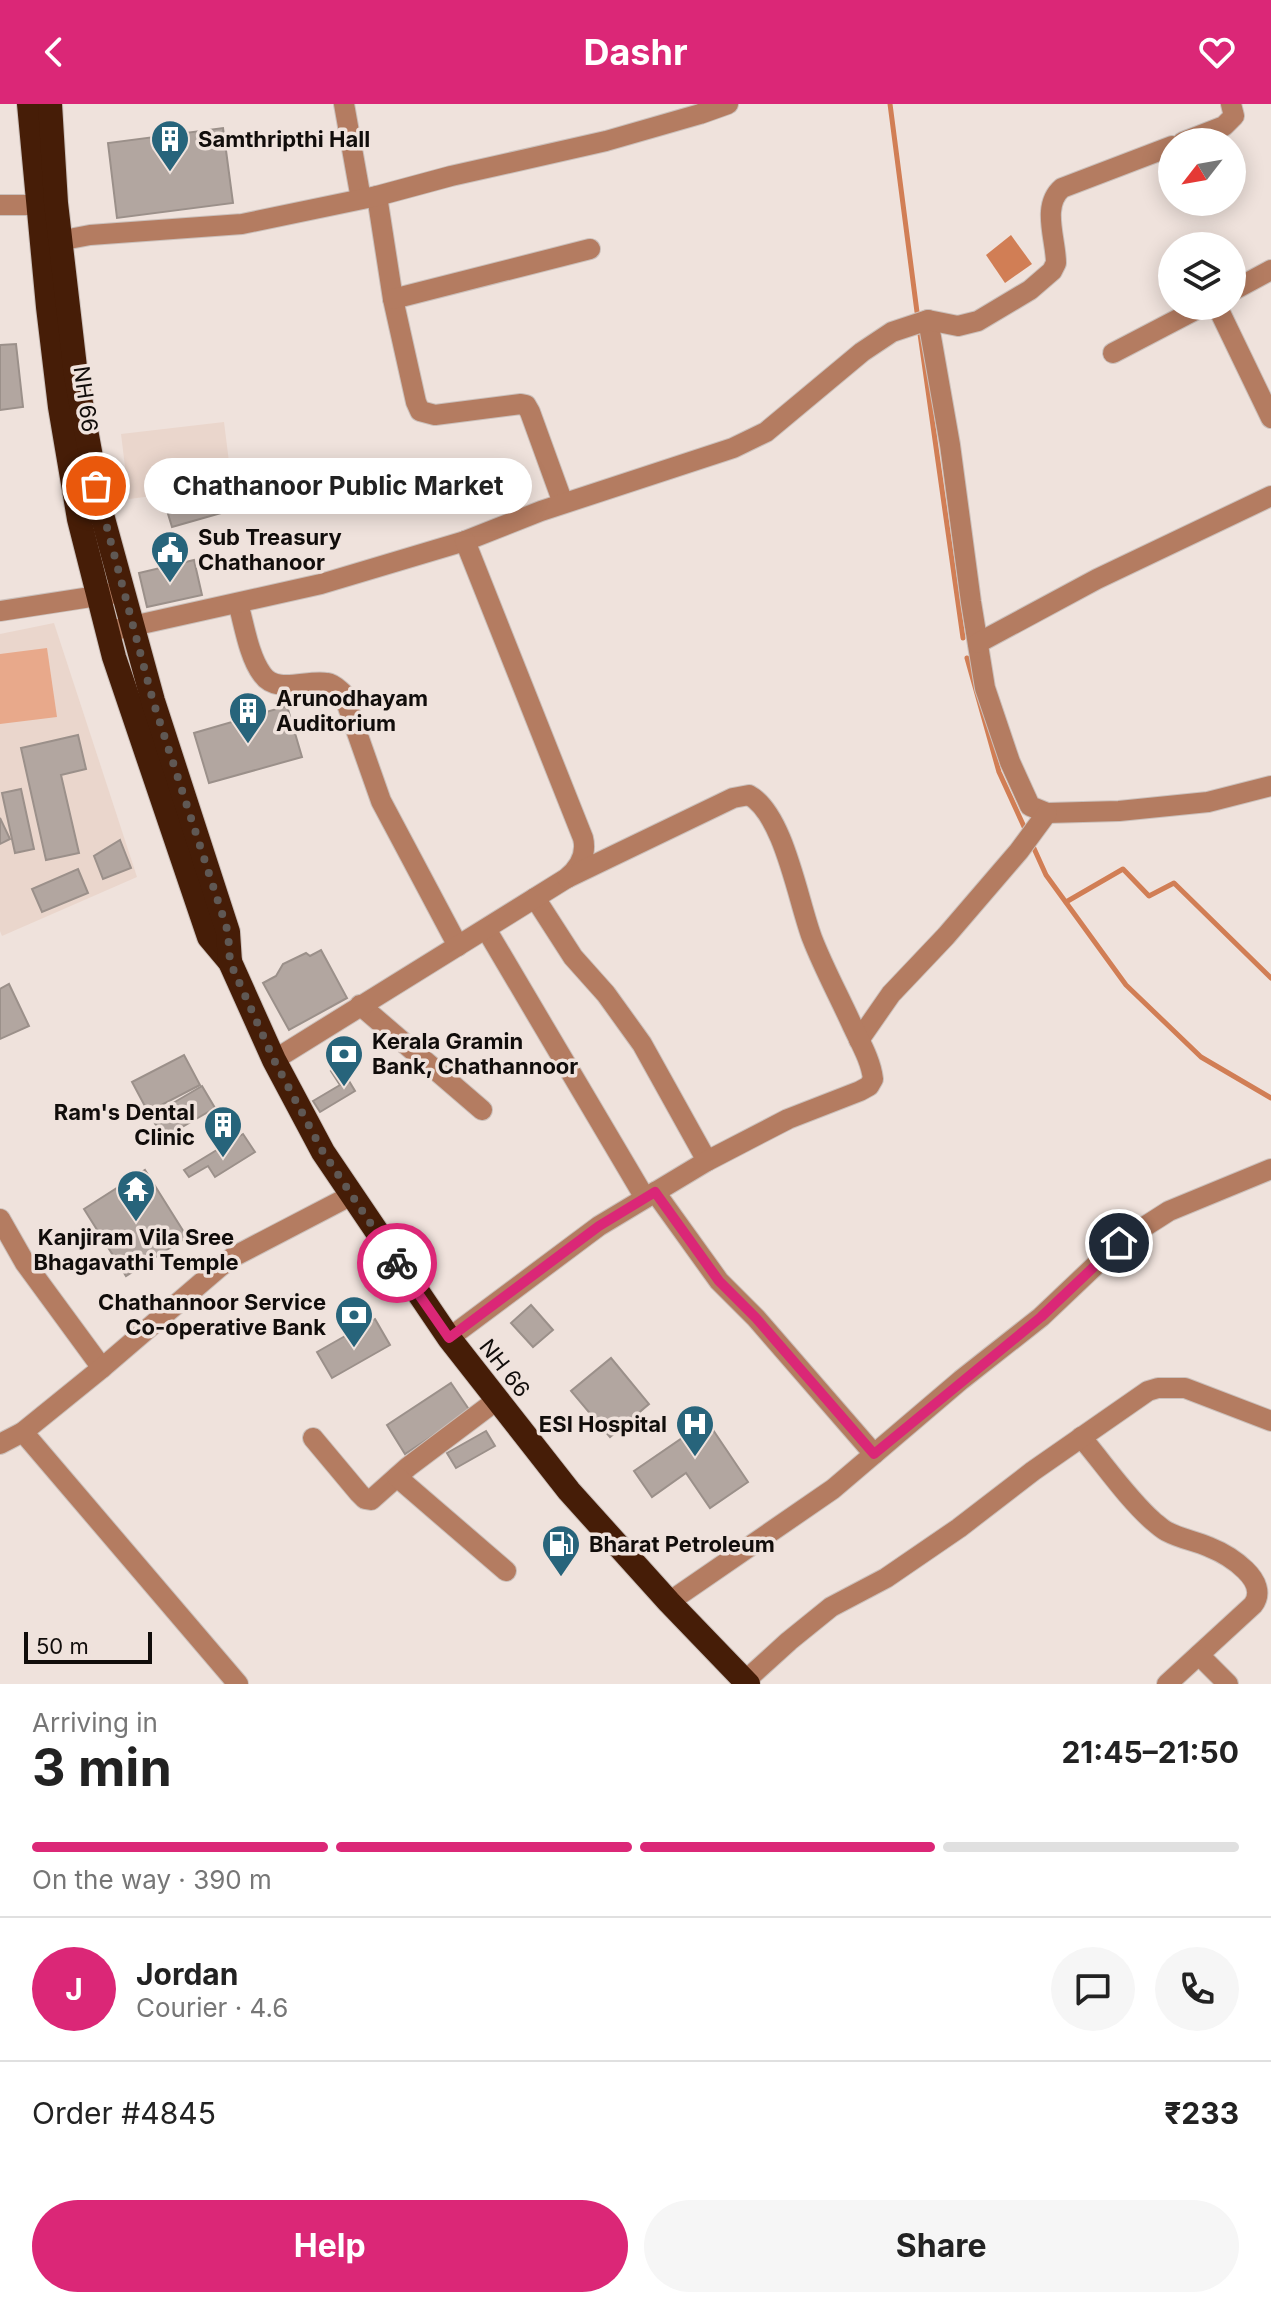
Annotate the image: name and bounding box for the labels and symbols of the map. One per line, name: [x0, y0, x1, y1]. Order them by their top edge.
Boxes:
building icon: Samthripthi Hall: [149, 118, 191, 173]
place label: Samthripthi Hall: [198, 126, 370, 152]
north arrow: [1158, 128, 1246, 216]
street label: NH 66: [69, 364, 103, 434]
pin: [62, 452, 130, 520]
callout: Chathanoor Public Market: [144, 458, 532, 514]
place label: Sub Treasury Chathanoor: [198, 524, 342, 575]
public building icon: Sub Treasury Chathanoor: [149, 529, 191, 584]
place label: Arunodhayam Auditorium: [276, 685, 428, 736]
building icon: Arunodhayam Auditorium: [227, 690, 269, 745]
place label: Kerala Gramin Bank, Chathannoor: [372, 1028, 578, 1079]
bank icon: Kerala Gramin Bank, Chathannoor: [323, 1033, 365, 1088]
place label: Ram's Dental Clinic: [54, 1099, 195, 1150]
building icon: Ram's Dental Clinic: [202, 1104, 244, 1159]
temple icon: Kanjiram Vila Sree Bhagavathi Temple: [115, 1168, 157, 1223]
pin: [1085, 1209, 1153, 1277]
courier: [357, 1223, 437, 1303]
place label: Kanjiram Vila Sree Bhagavathi Temple: [33, 1224, 239, 1275]
place label: Chathannoor Service Co-operative Bank: [98, 1289, 326, 1340]
bank icon: Chathannoor Service Co-operative Bank: [333, 1294, 375, 1349]
street label: NH 66: [474, 1334, 536, 1402]
hospital icon: ESI Hospital: [674, 1403, 716, 1458]
place label: ESI Hospital: [539, 1411, 667, 1437]
fuel station icon: Bharat Petroleum: [540, 1523, 582, 1578]
place label: Bharat Petroleum: [589, 1531, 775, 1557]
scale bar: [24, 1628, 152, 1664]

